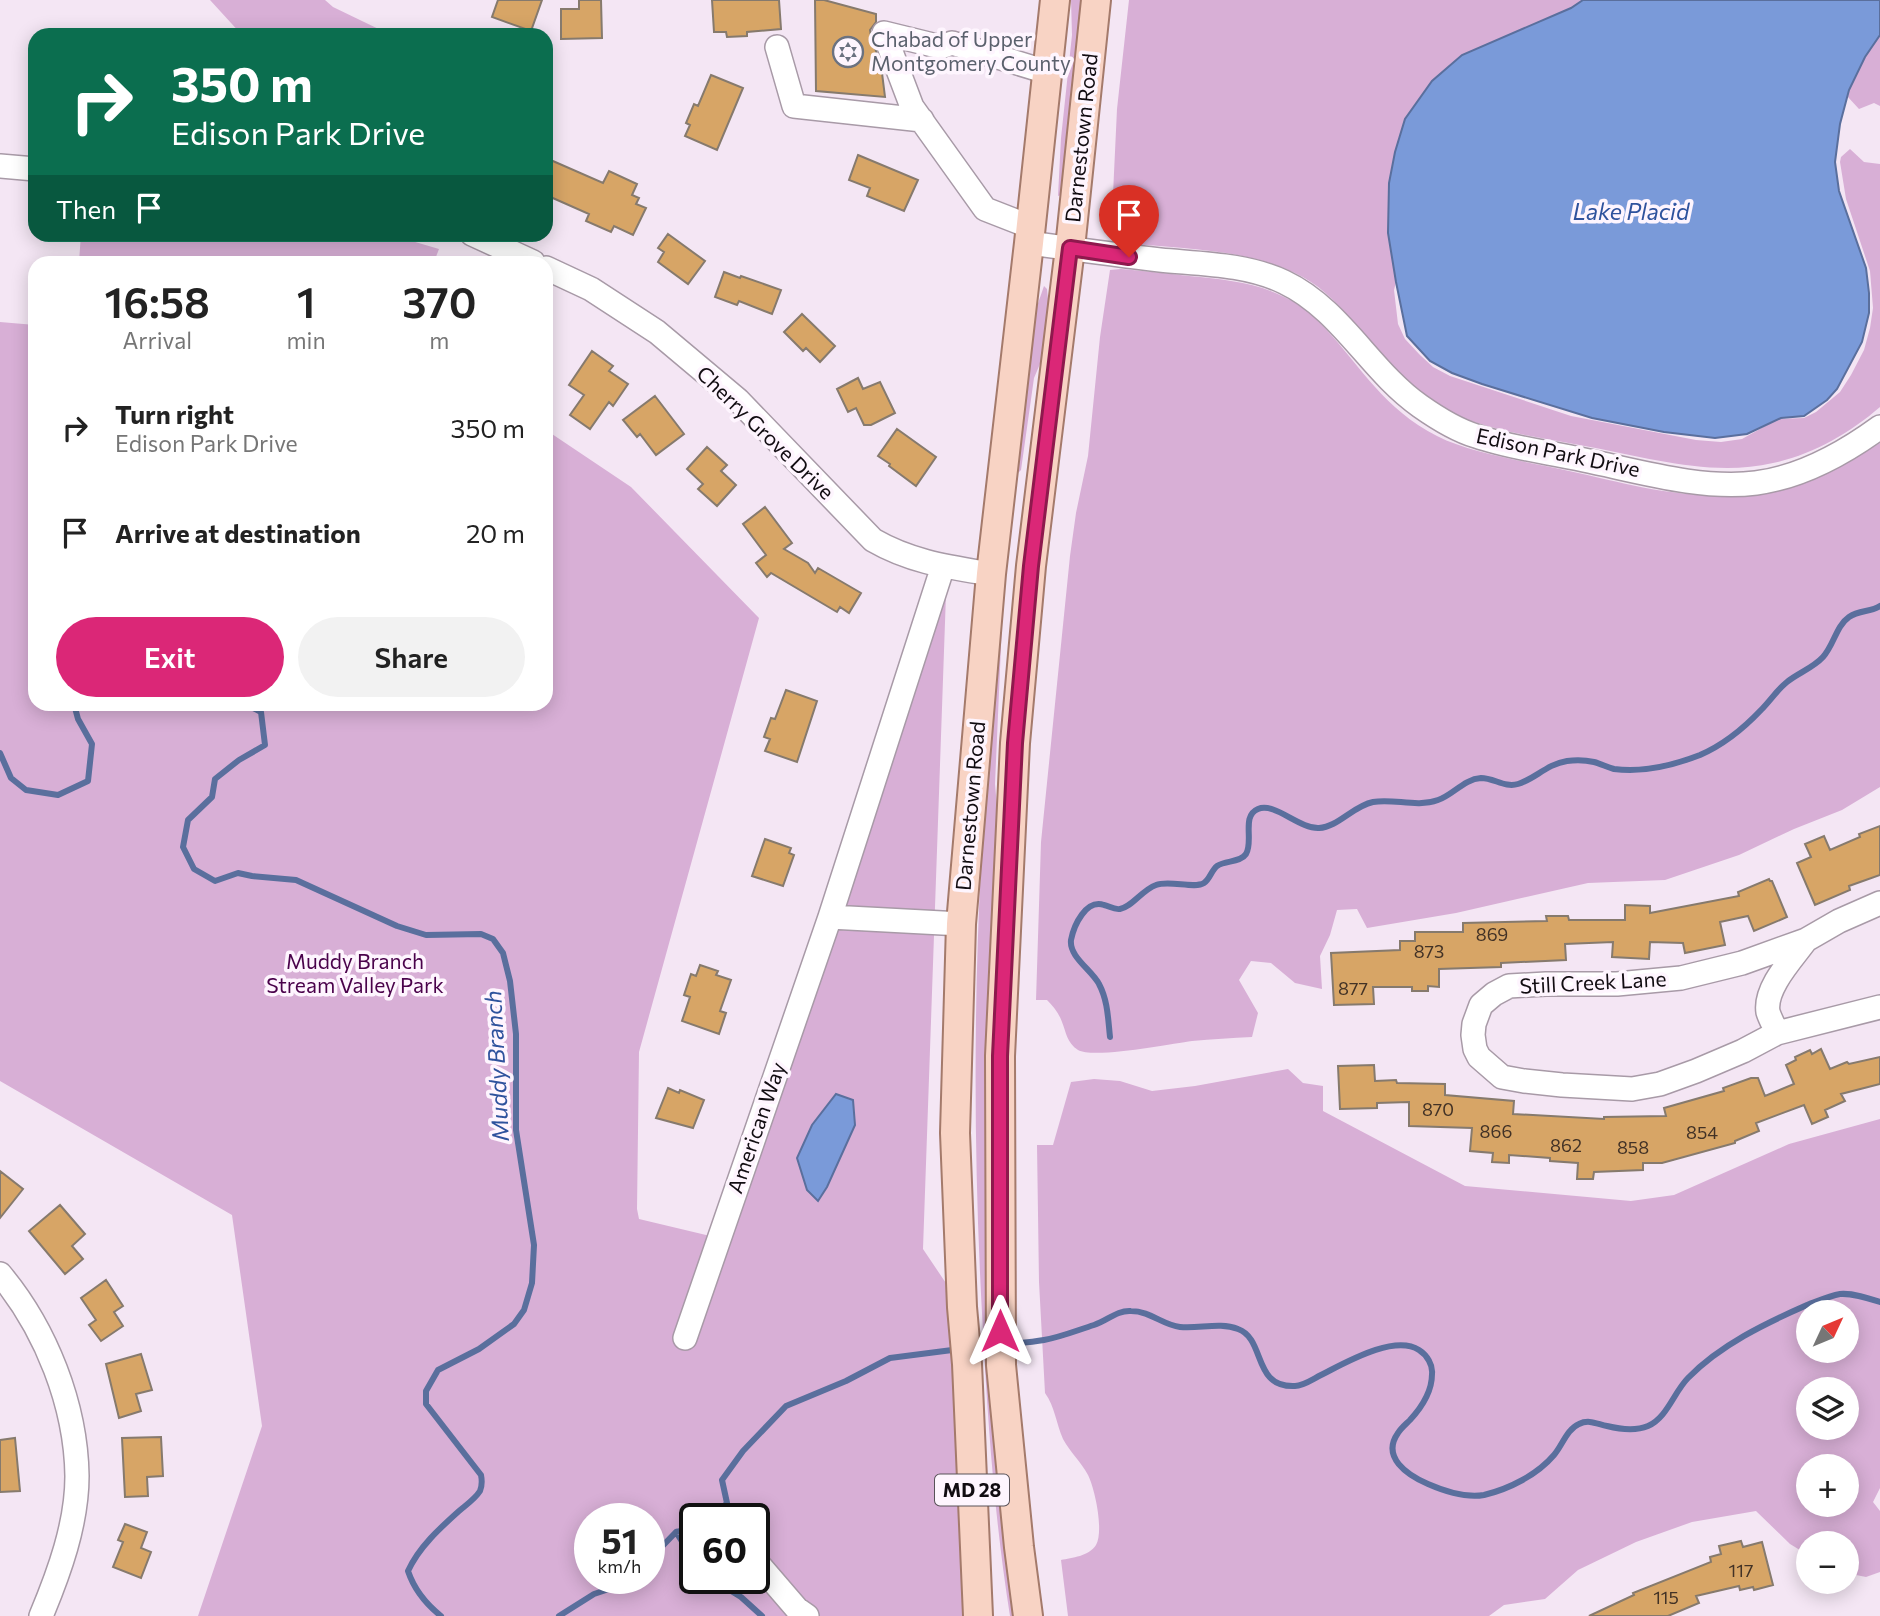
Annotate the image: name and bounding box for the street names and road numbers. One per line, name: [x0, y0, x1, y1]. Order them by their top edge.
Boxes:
street label: Darnestown Road: [1059, 52, 1102, 224]
street label: Cherry Grove Drive: [692, 360, 840, 504]
street label: Edison Park Drive: [1474, 422, 1643, 481]
street label: Darnestown Road: [950, 720, 989, 892]
street label: Still Creek Lane: [1519, 965, 1667, 998]
street label: American Way: [721, 1059, 790, 1196]
road number: MD 28: [935, 1474, 1009, 1506]

